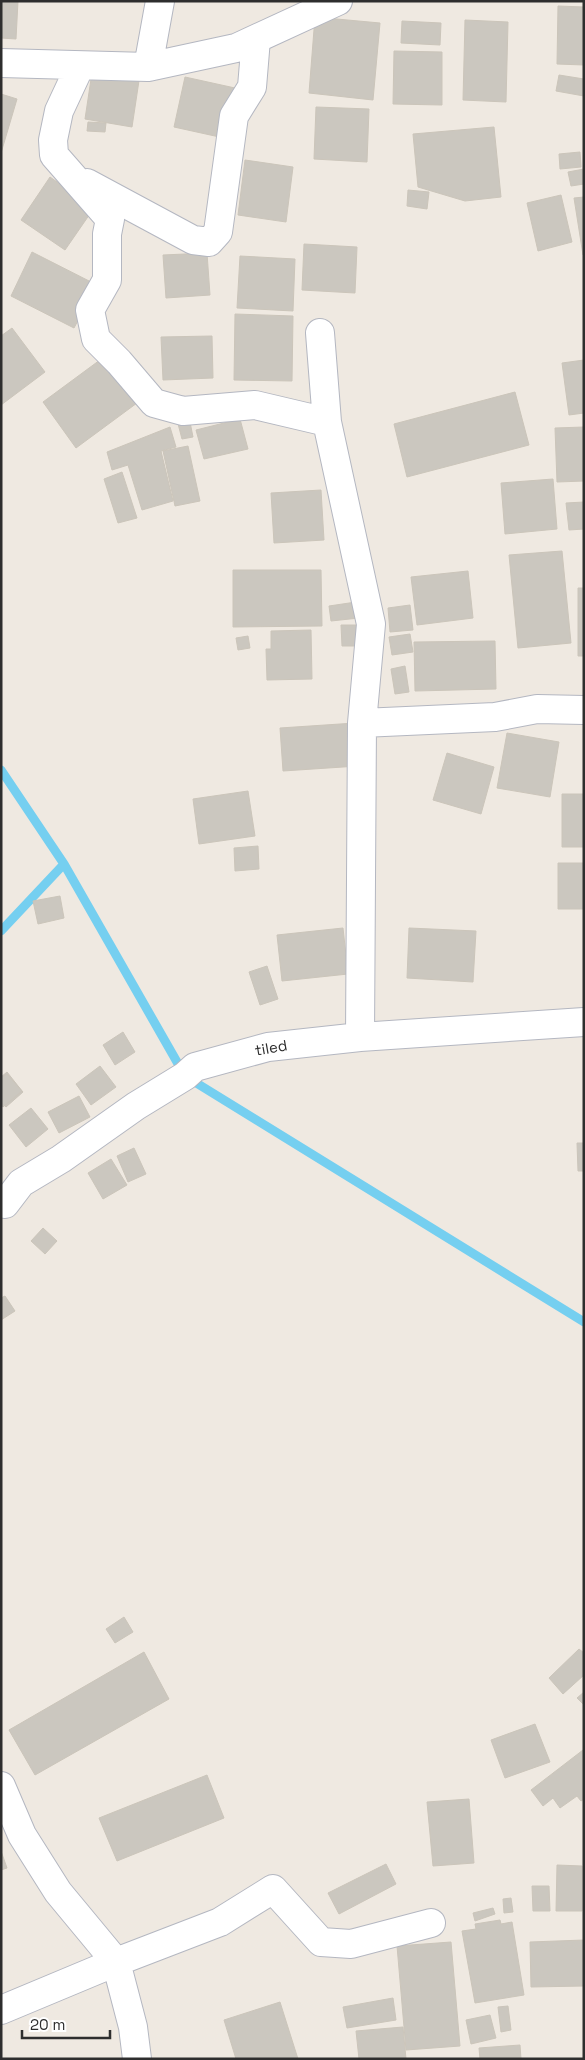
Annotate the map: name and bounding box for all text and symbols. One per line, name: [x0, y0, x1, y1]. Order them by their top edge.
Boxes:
street label: tiled: [253, 1035, 289, 1060]
scale bar: [22, 2008, 110, 2040]
text: 20 m: [30, 2015, 65, 2034]

